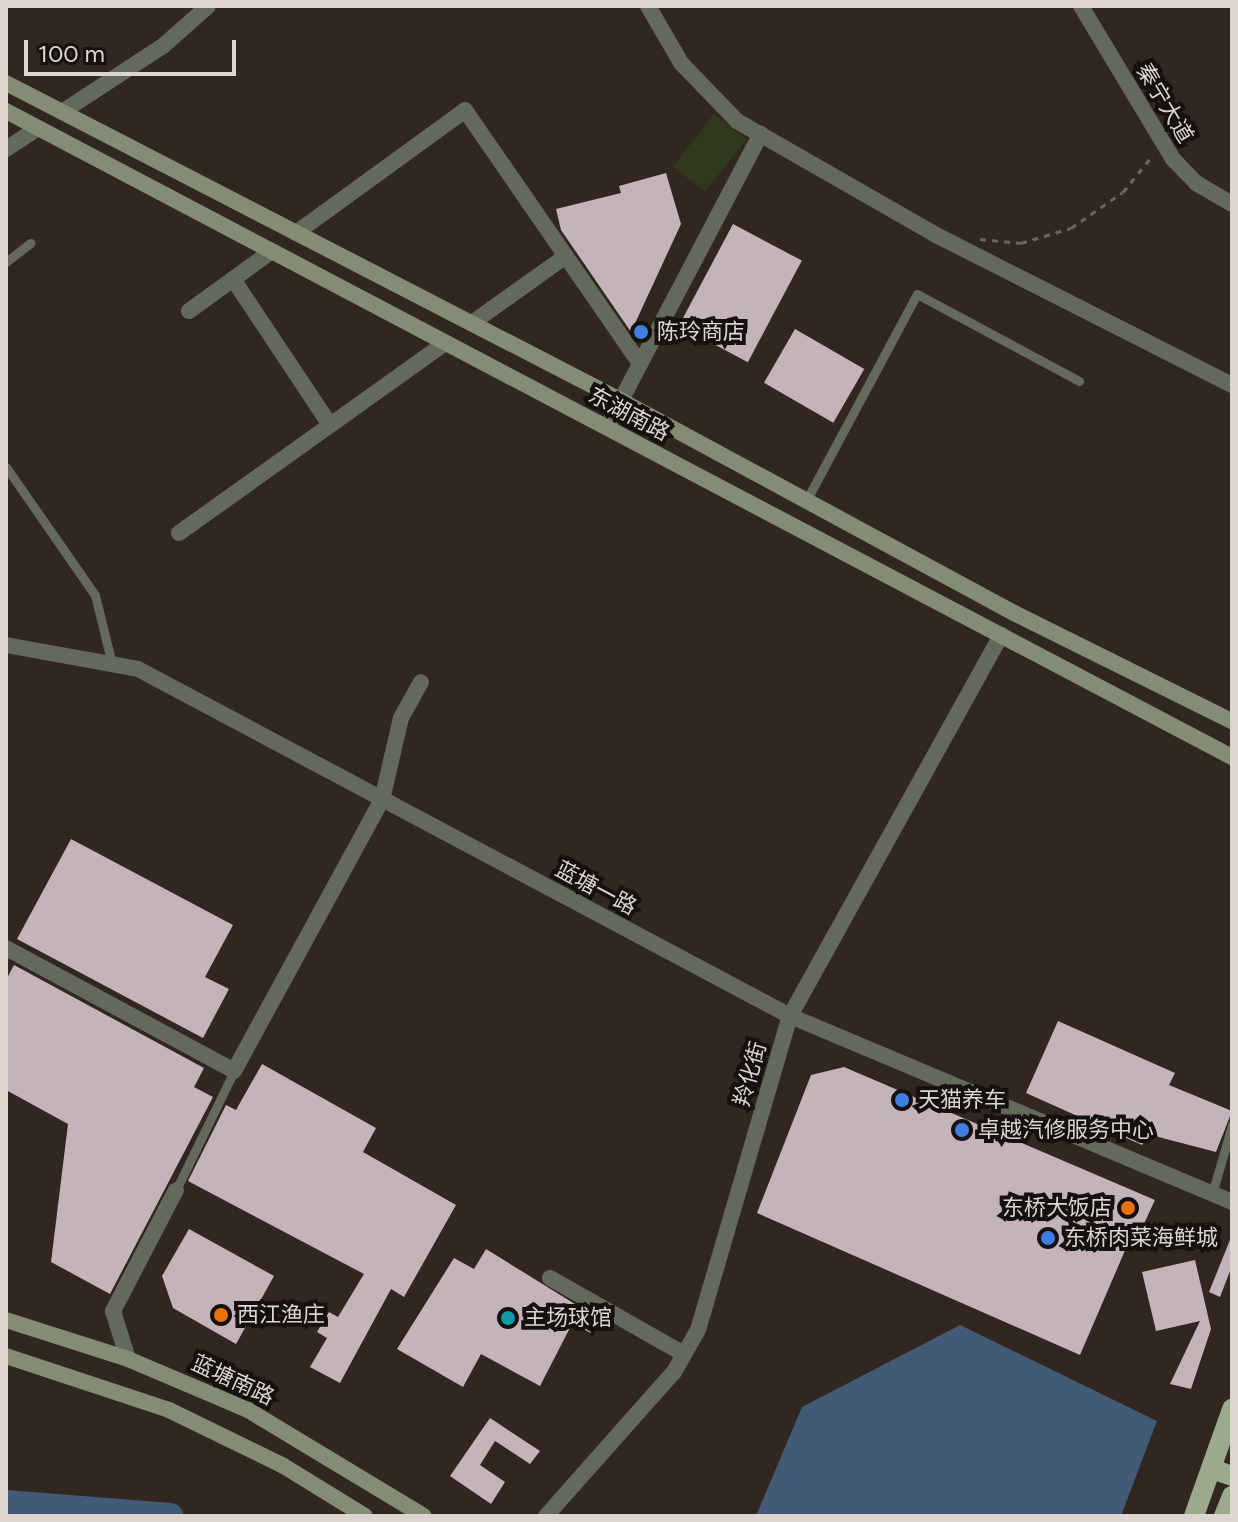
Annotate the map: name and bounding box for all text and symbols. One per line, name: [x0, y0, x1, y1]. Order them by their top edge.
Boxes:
scale bar: [28, 24, 240, 74]
text: 100 m: [38, 39, 105, 68]
street label: 秦宁大道: [1131, 58, 1199, 148]
place label: 陈玲商店: [657, 319, 745, 345]
marker: 陈玲商店: [632, 323, 650, 341]
street label: 东湖南路: [584, 382, 674, 446]
street label: 蓝塘一路: [551, 856, 641, 920]
street label: 羚化街: [728, 1039, 772, 1109]
place label: 天猫养车: [918, 1087, 1006, 1113]
marker: 天猫养车: [893, 1091, 911, 1109]
place label: 卓越汽修服务中心: [978, 1117, 1154, 1143]
marker: 卓越汽修服务中心: [953, 1121, 971, 1139]
place label: 东桥大饭店: [1002, 1195, 1112, 1221]
marker: 东桥大饭店: [1119, 1199, 1137, 1217]
place label: 东桥肉菜海鲜城: [1064, 1225, 1218, 1251]
marker: 东桥肉菜海鲜城: [1039, 1229, 1057, 1247]
place label: 西江渔庄: [237, 1302, 325, 1328]
place label: 主场球馆: [524, 1305, 612, 1331]
marker: 西江渔庄: [212, 1306, 230, 1324]
marker: 主场球馆: [499, 1309, 517, 1327]
street label: 蓝塘南路: [188, 1349, 278, 1411]

